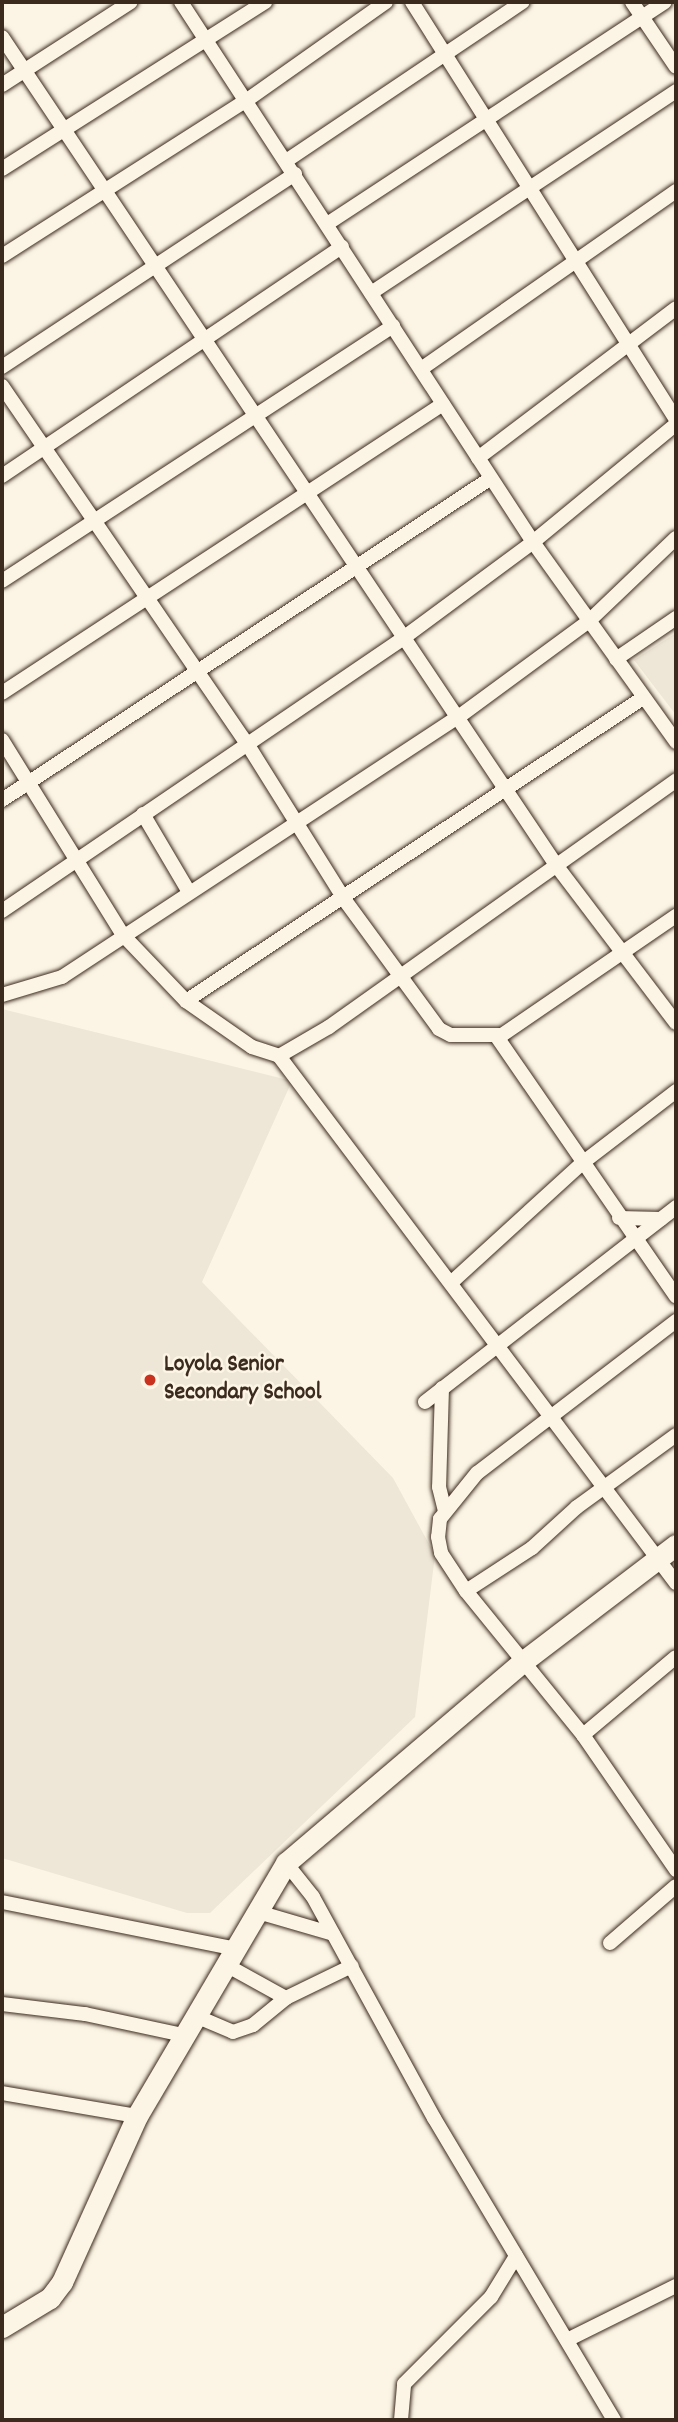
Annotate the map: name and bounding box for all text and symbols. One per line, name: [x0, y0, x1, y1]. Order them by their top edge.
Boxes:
place label: Loyola Senior Secondary School: [164, 1352, 321, 1408]
marker: Loyola Senior Secondary School: [142, 1372, 158, 1388]

